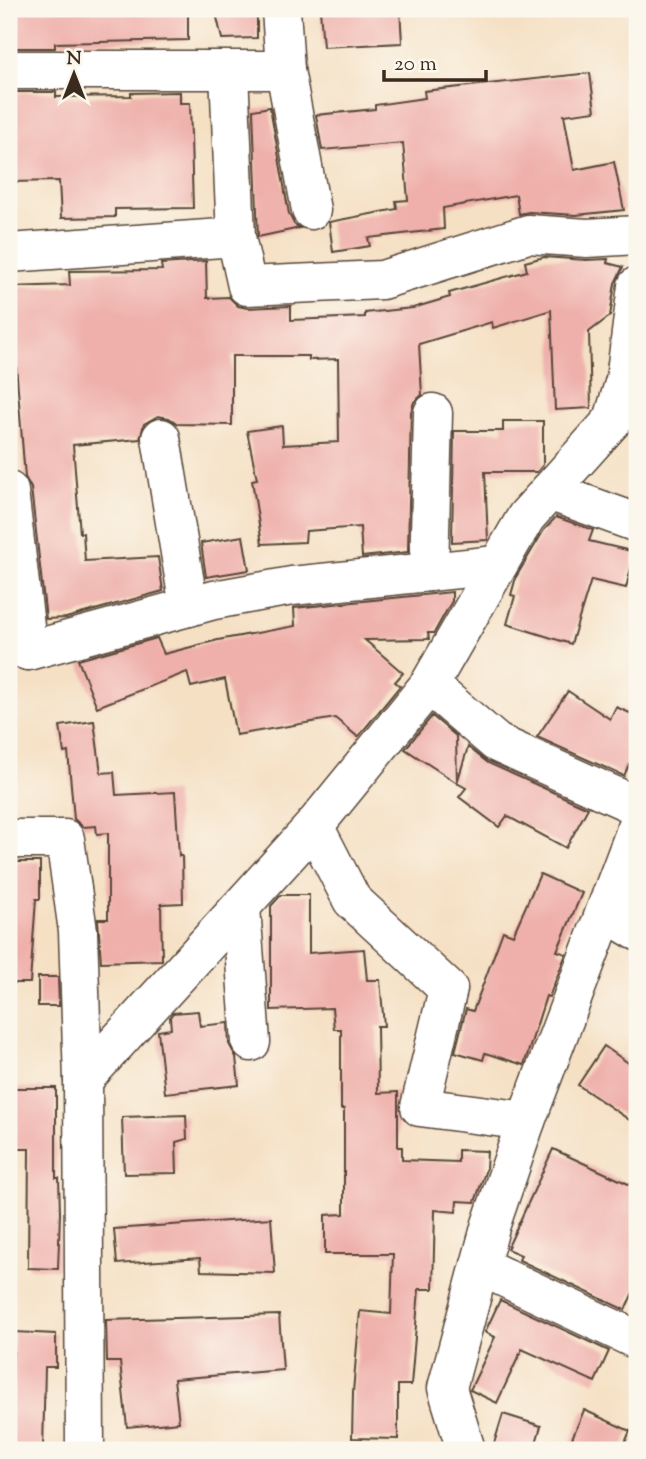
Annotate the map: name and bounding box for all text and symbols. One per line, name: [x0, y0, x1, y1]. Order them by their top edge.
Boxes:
north arrow: [38, 38, 108, 108]
scale bar: [384, 38, 485, 82]
text: N: [66, 46, 82, 73]
text: 20 m: [394, 50, 437, 80]

